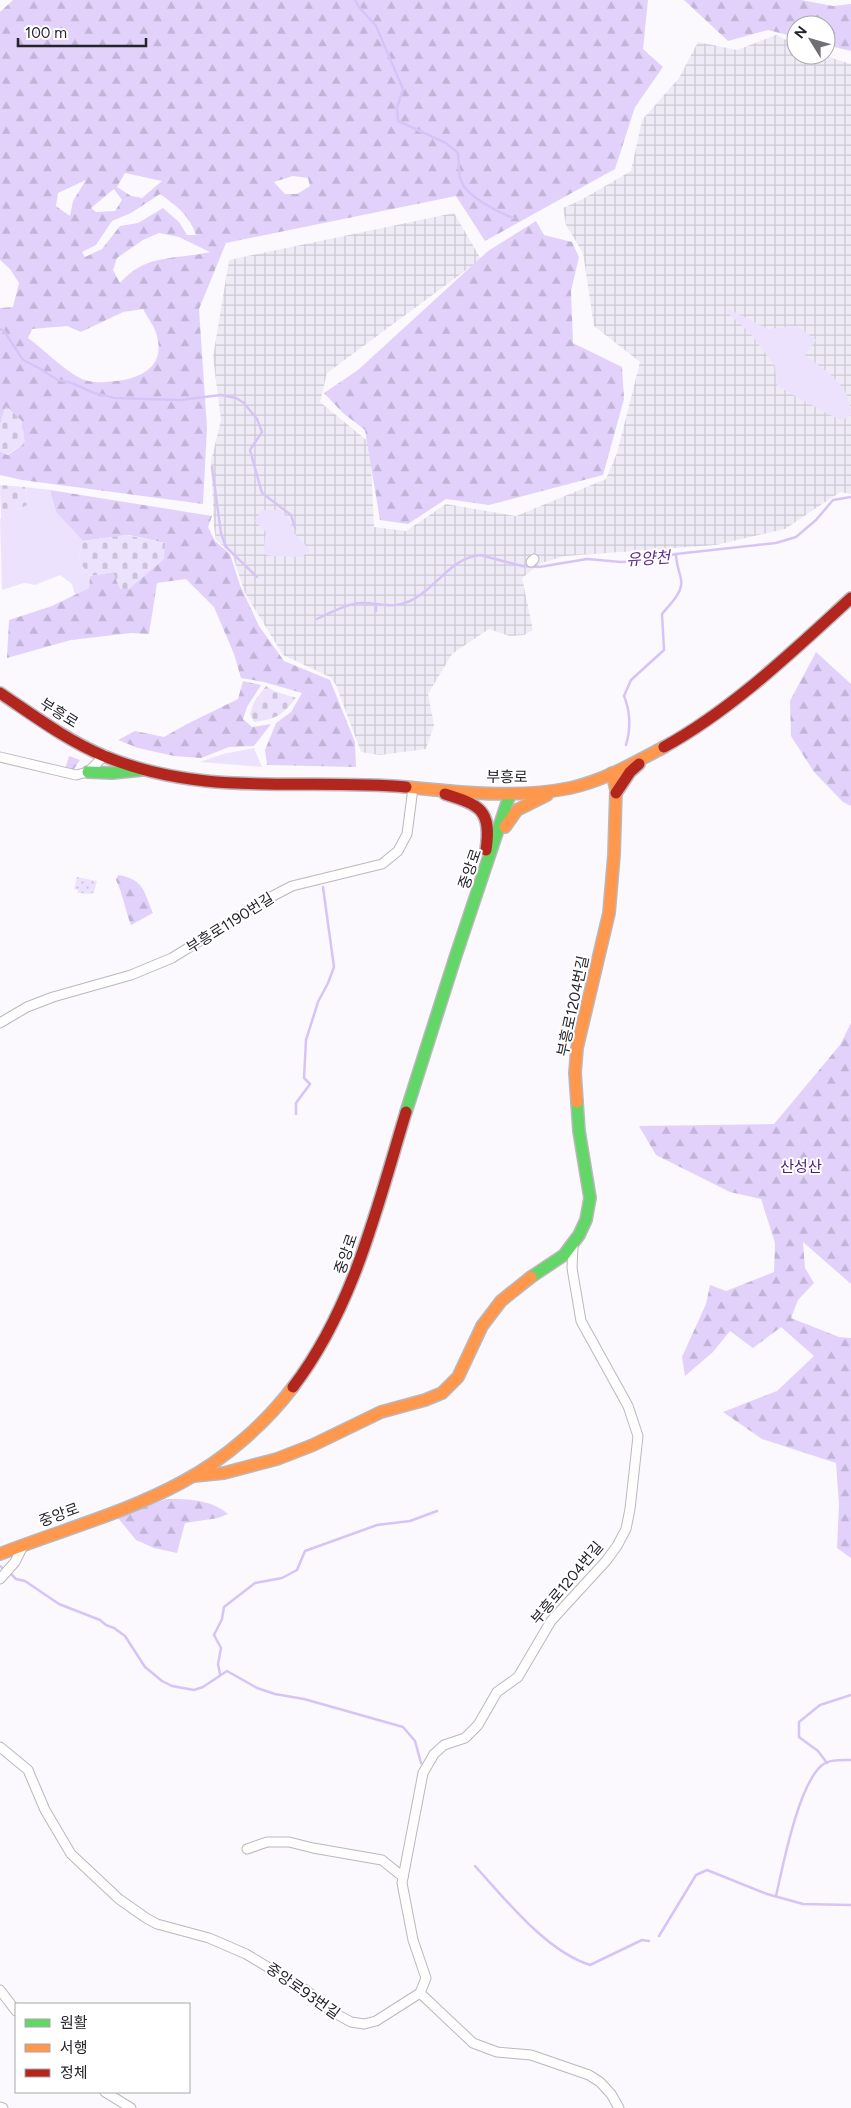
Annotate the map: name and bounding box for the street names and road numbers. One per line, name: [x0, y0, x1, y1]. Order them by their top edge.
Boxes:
street label: 부흥로: [37, 694, 81, 732]
street label: 부흥로: [486, 768, 528, 786]
street label: 중앙로: [455, 846, 485, 892]
street label: 부흥로1190번길: [183, 889, 277, 957]
street label: 부흥로1204번길: [554, 954, 592, 1058]
street label: 중앙로: [331, 1231, 361, 1277]
street label: 중앙로: [36, 1499, 82, 1531]
street label: 부흥로1204번길: [527, 1538, 607, 1628]
street label: 중앙로93번길: [263, 1959, 343, 2023]

